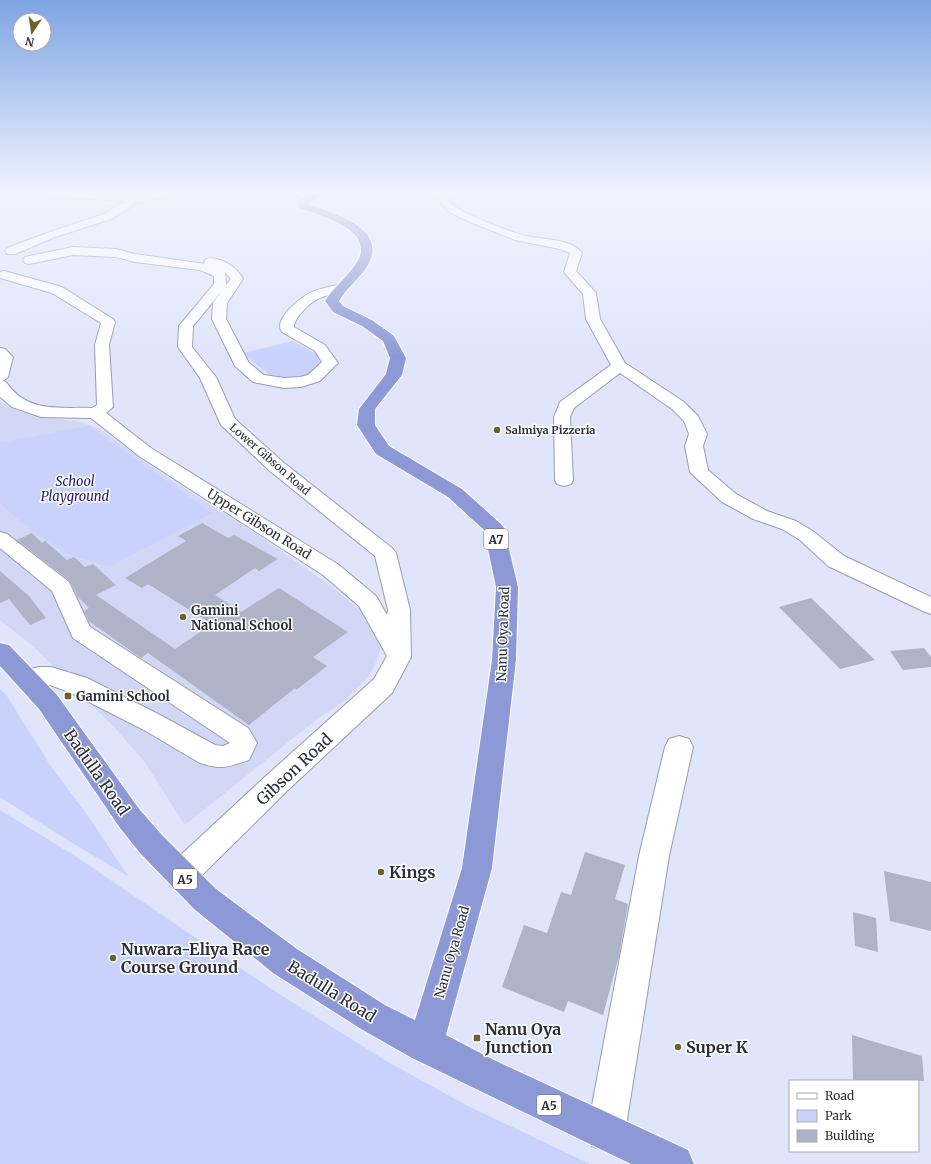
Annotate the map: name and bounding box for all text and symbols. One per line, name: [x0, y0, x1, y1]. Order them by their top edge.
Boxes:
north arrow: [12, 12, 52, 52]
text: N: [24, 34, 36, 50]
street label: Lower Gibson Road: [227, 420, 313, 498]
place label: Salmiya Pizzeria: [505, 423, 596, 437]
marker: Salmiya Pizzeria: [492, 425, 502, 435]
park label: School Playground: [41, 473, 110, 505]
street label: Upper Gibson Road: [204, 485, 314, 563]
road number: A7: [484, 529, 508, 549]
street label: Nanu Oya Road: [493, 586, 513, 682]
place label: Gamini National School: [191, 602, 292, 634]
marker: Gamini National School: [178, 612, 188, 622]
place label: Gamini School: [76, 688, 170, 705]
marker: Gamini School: [63, 691, 73, 701]
street label: Badulla Road: [60, 725, 134, 819]
street label: Gibson Road: [252, 729, 336, 809]
place label: Kings: [389, 862, 435, 882]
marker: Kings: [376, 867, 386, 877]
road number: A5: [173, 869, 197, 889]
street label: Nanu Oya Road: [431, 904, 473, 1000]
place label: Nuwara-Eliya Race Course Ground: [121, 939, 270, 977]
marker: Nuwara-Eliya Race Course Ground: [108, 953, 118, 963]
street label: Badulla Road: [284, 956, 380, 1026]
place label: Nanu Oya Junction: [484, 1019, 561, 1057]
marker: Nanu Oya Junction: [472, 1033, 482, 1043]
place label: Super K: [686, 1037, 748, 1057]
marker: Super K: [673, 1042, 683, 1052]
legend: [789, 1080, 919, 1152]
text: Road: [825, 1088, 854, 1103]
road number: A5: [537, 1095, 561, 1115]
text: Park: [825, 1108, 852, 1123]
text: Building: [825, 1128, 875, 1143]

